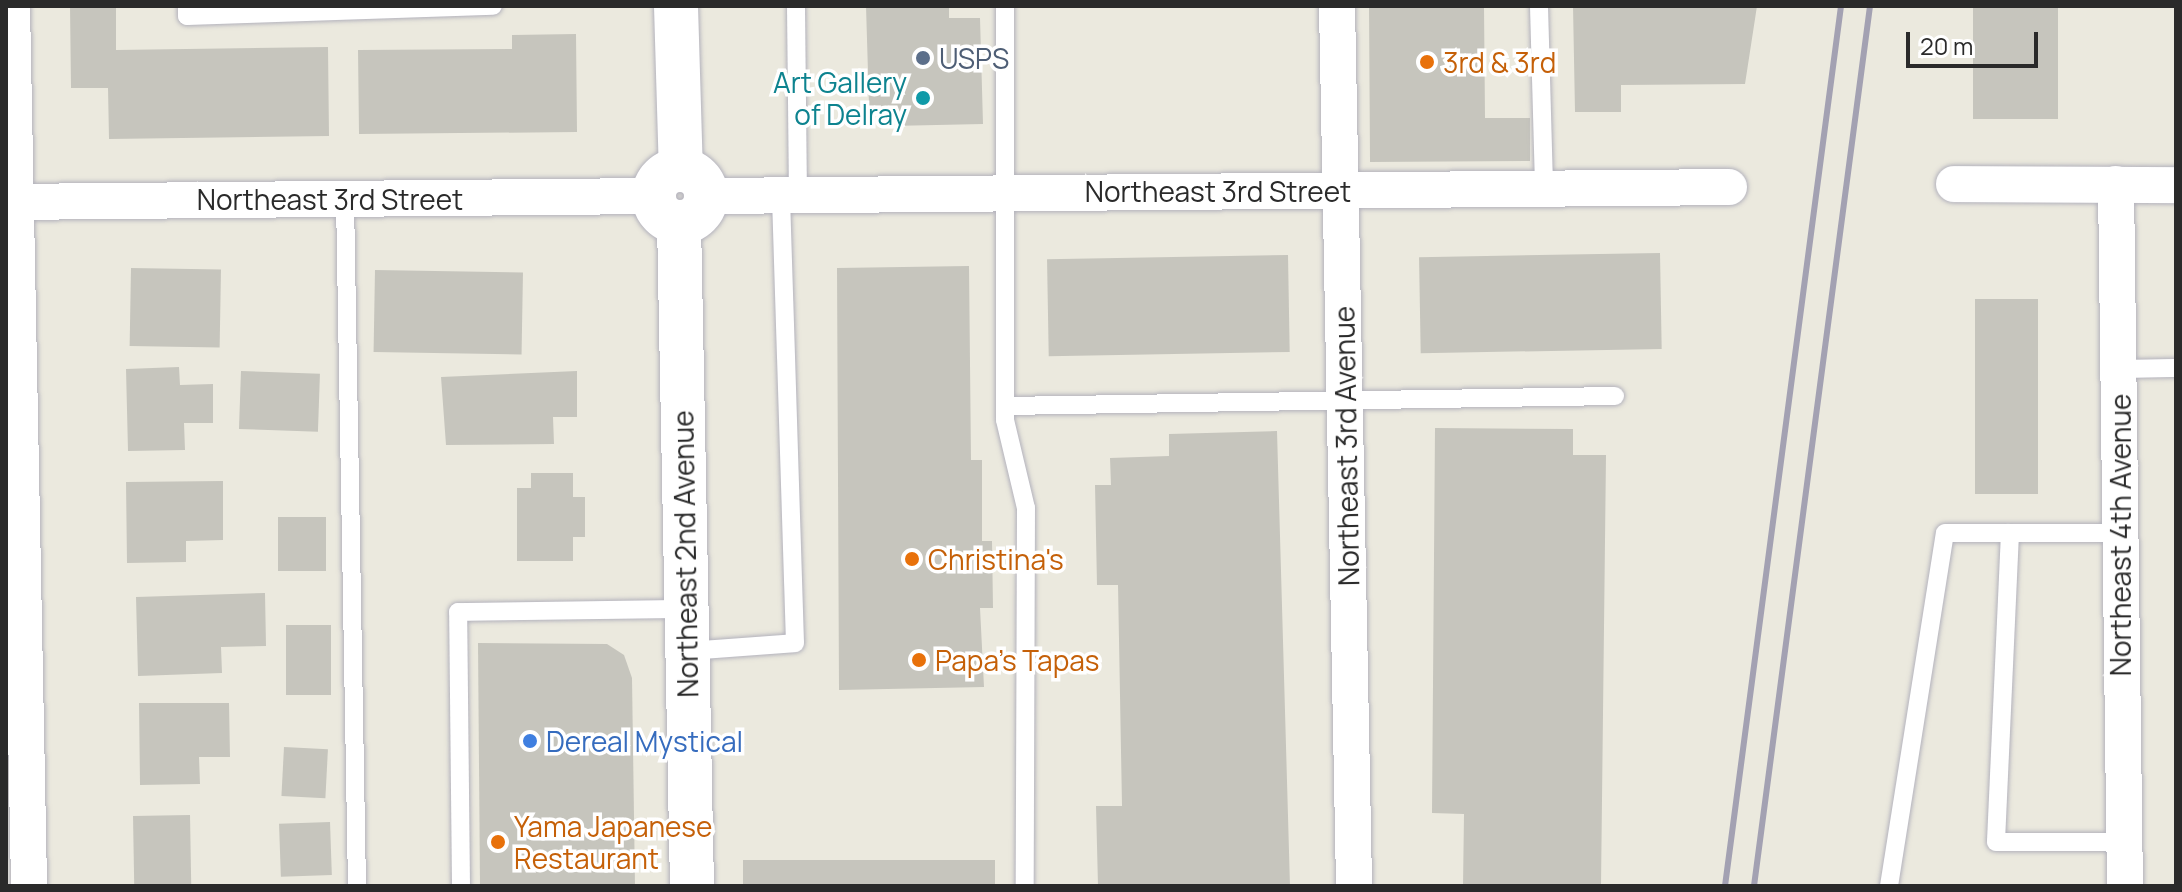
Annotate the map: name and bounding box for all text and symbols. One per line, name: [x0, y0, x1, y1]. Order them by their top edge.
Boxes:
scale bar: [1910, 16, 2042, 66]
text: 20 m: [1920, 29, 1973, 62]
place label: USPS: [939, 41, 1009, 75]
place label: 3rd & 3rd: [1443, 45, 1556, 79]
marker: USPS: [914, 49, 932, 67]
marker: 3rd & 3rd: [1418, 53, 1436, 71]
place label: Art Gallery of Delray: [773, 65, 907, 131]
marker: Art Gallery of Delray: [914, 89, 932, 107]
street label: Northeast 3rd Street: [1085, 174, 1351, 208]
street label: Northeast 3rd Street: [197, 182, 463, 216]
street label: Northeast 3rd Avenue: [1327, 306, 1365, 586]
street label: Northeast 4th Avenue: [2103, 394, 2137, 676]
street label: Northeast 2nd Avenue: [666, 410, 704, 698]
place label: Christina's: [928, 542, 1064, 576]
marker: Christina's: [903, 550, 921, 568]
place label: Papa's Tapas: [935, 643, 1100, 677]
marker: Papa's Tapas: [910, 651, 928, 669]
place label: Dereal Mystical: [546, 724, 743, 758]
marker: Dereal Mystical: [521, 732, 539, 750]
place label: Yama Japanese Restaurant: [514, 809, 712, 875]
marker: Yama Japanese Restaurant: [489, 833, 507, 851]

